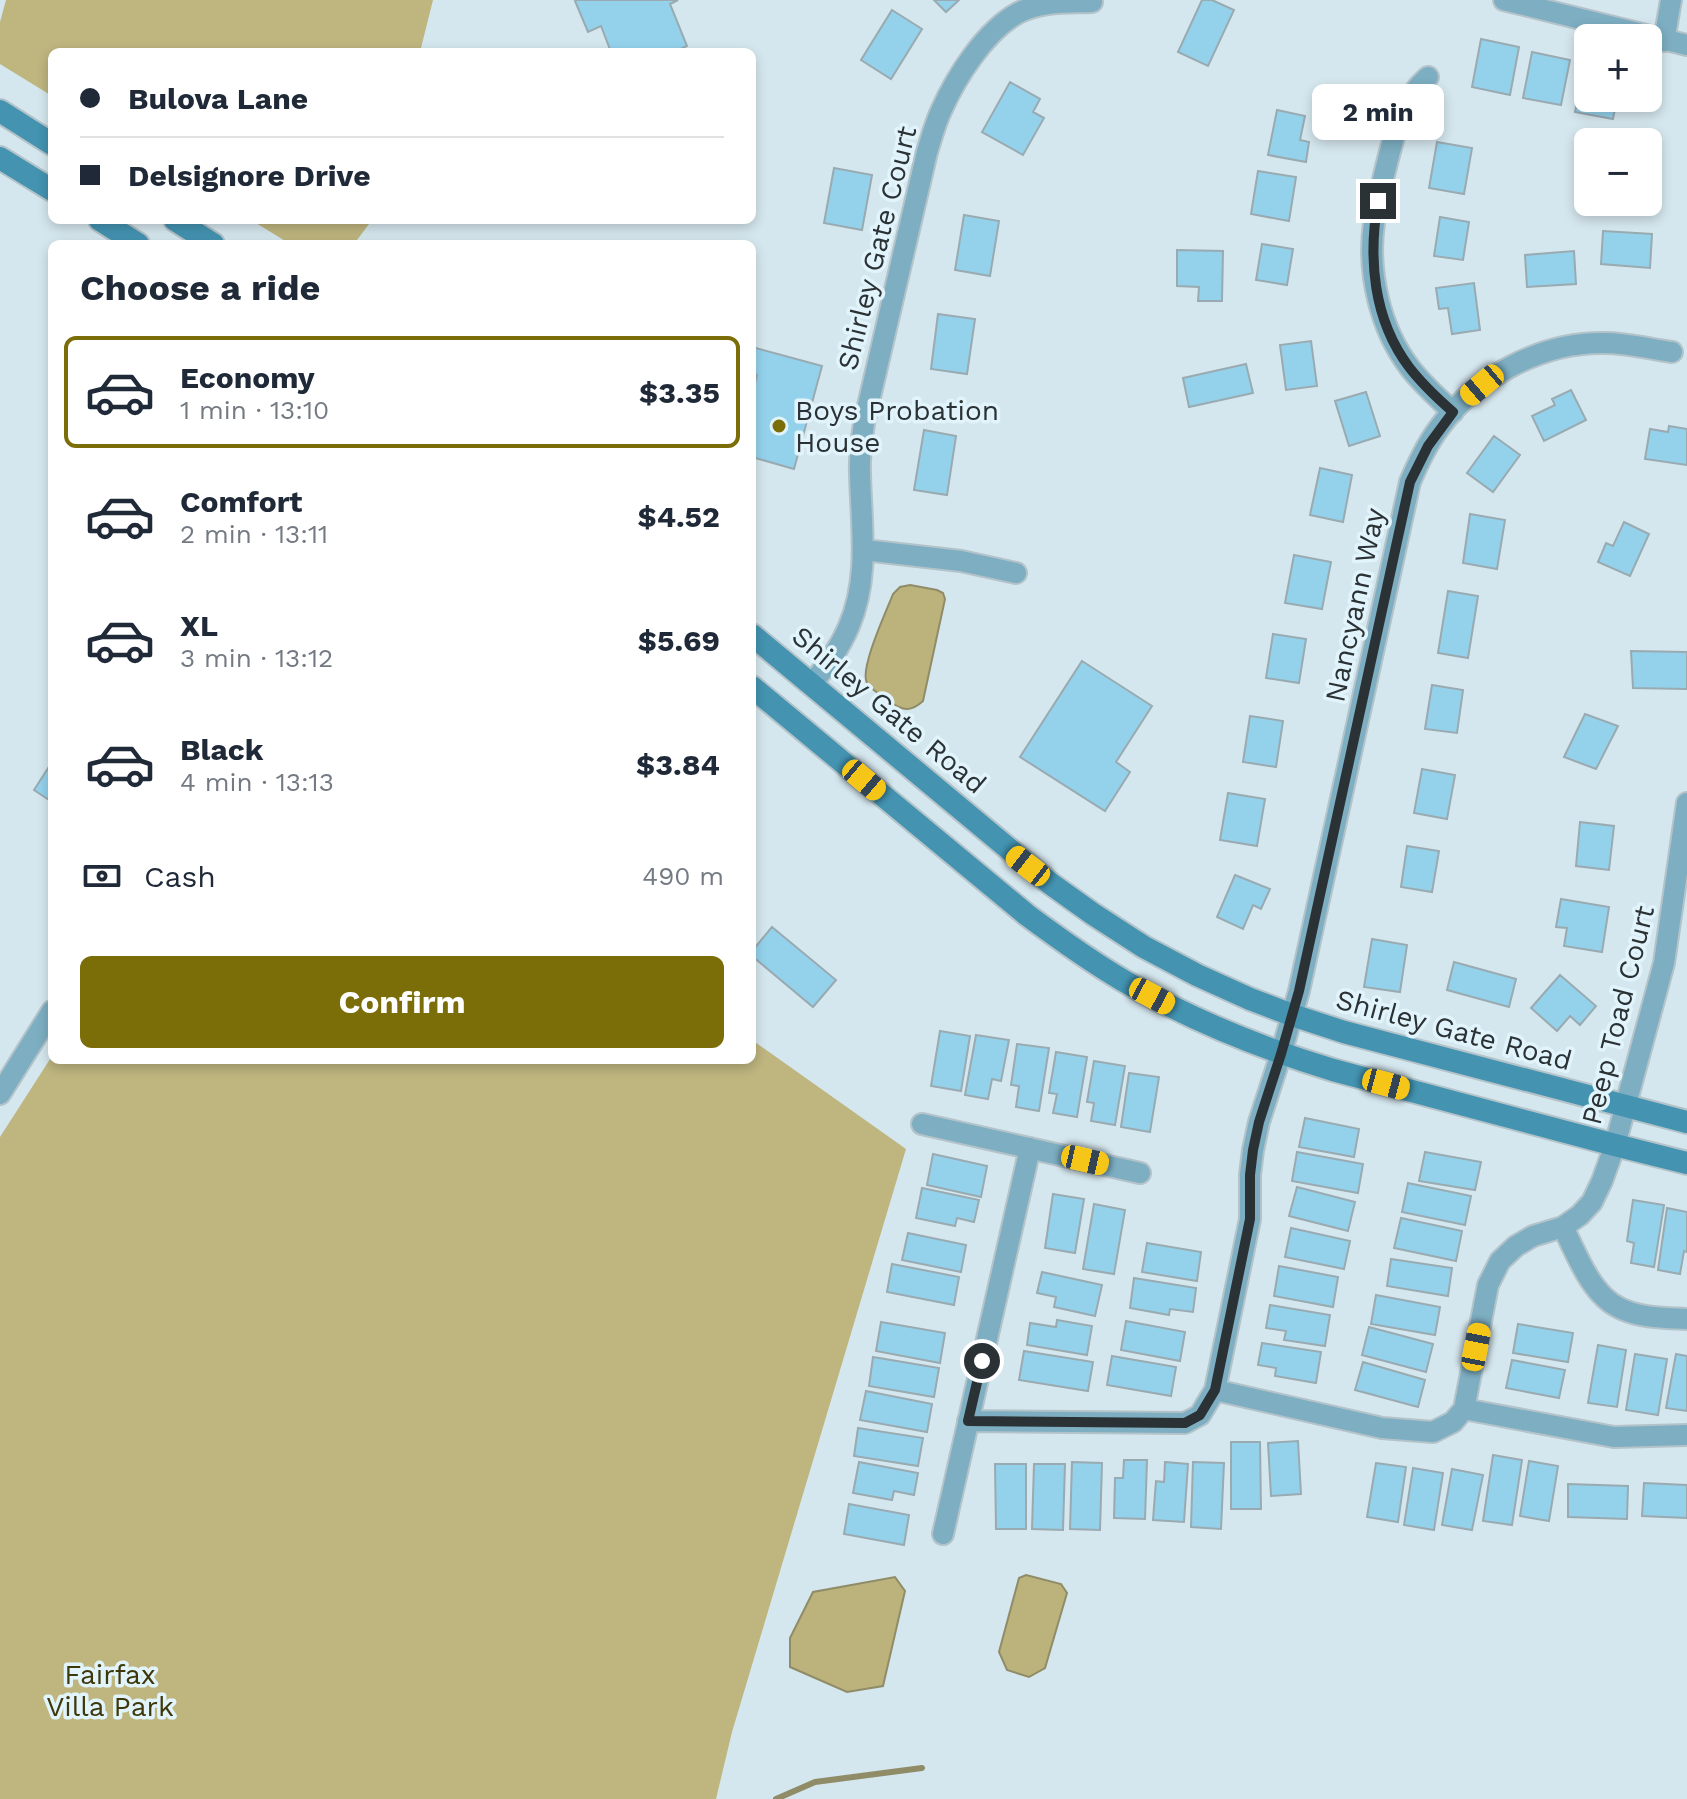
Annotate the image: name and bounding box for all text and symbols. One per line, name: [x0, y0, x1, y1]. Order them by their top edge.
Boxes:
map controls: [1574, 24, 1662, 216]
button: +: [1574, 24, 1662, 112]
text: Bulova Lane: [128, 81, 308, 116]
callout: 2 min: [1312, 85, 1444, 141]
text: 2 min: [1342, 97, 1414, 127]
street label: Shirley Gate Court: [831, 122, 923, 373]
button: −: [1574, 128, 1662, 216]
text: Delsignore Drive: [128, 158, 371, 193]
route end: [1360, 183, 1396, 219]
text: Choose a ride: [80, 267, 320, 309]
icon: car: [84, 356, 156, 428]
text: Economy: [180, 360, 315, 395]
car: [1456, 360, 1508, 410]
text: $3.35: [639, 375, 720, 410]
place label: Boys Probation House: [795, 394, 999, 459]
text: 1 min · 13:10: [180, 395, 329, 425]
marker: Boys Probation House: [770, 417, 788, 435]
icon: car: [84, 480, 156, 552]
text: Comfort: [180, 484, 302, 519]
text: $4.52: [637, 499, 720, 534]
street label: Nancyann Way: [1318, 504, 1392, 705]
text: 2 min · 13:11: [180, 519, 328, 549]
icon: car: [84, 604, 156, 676]
text: XL: [180, 608, 218, 643]
street label: Shirley Gate Road: [785, 619, 993, 801]
text: $5.69: [638, 623, 720, 658]
text: 3 min · 13:12: [180, 643, 333, 673]
icon: car: [84, 728, 156, 800]
text: Black: [180, 732, 264, 767]
text: $3.84: [636, 747, 720, 782]
car: [838, 755, 890, 805]
text: 4 min · 13:13: [180, 767, 334, 797]
car: [1002, 842, 1054, 890]
icon: cash: [80, 854, 124, 898]
text: Cash: [144, 859, 216, 894]
text: 490 m: [642, 861, 724, 891]
street label: Peep Toad Court: [1575, 902, 1661, 1128]
button: Confirm: [80, 956, 724, 1048]
car: [1125, 974, 1179, 1018]
street label: Shirley Gate Road: [1332, 983, 1576, 1077]
car: [1360, 1066, 1412, 1102]
car: [1059, 1143, 1111, 1177]
car: [1460, 1321, 1492, 1373]
route start: [964, 1343, 1000, 1379]
park label: Fairfax Villa Park: [46, 1658, 174, 1723]

